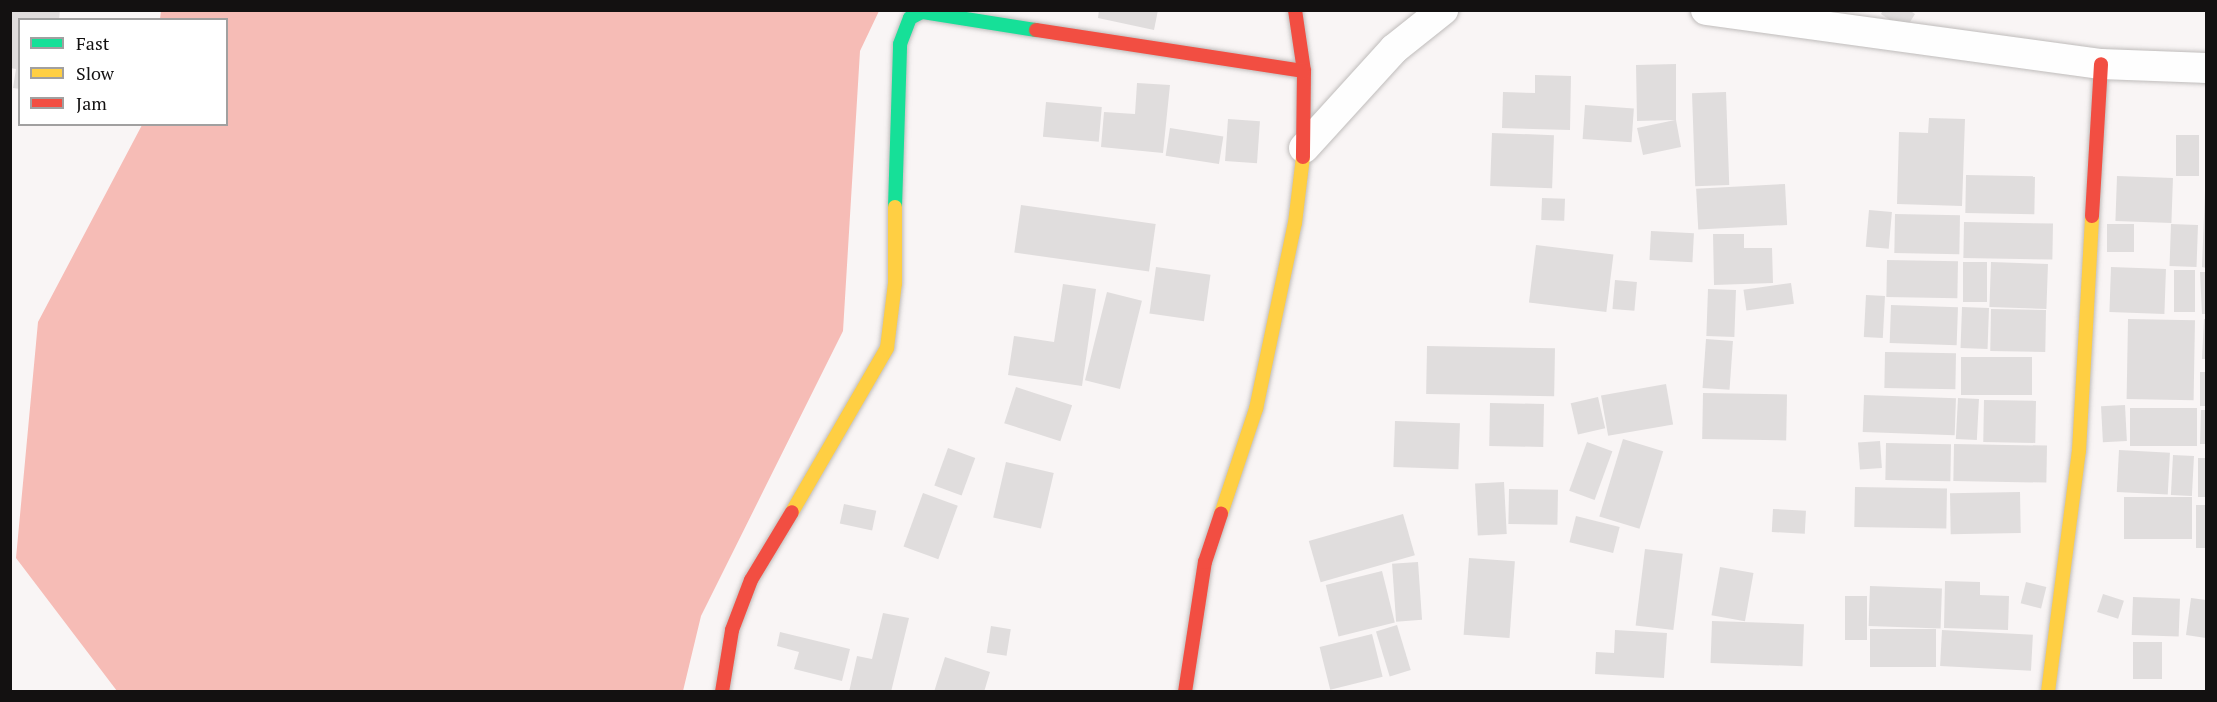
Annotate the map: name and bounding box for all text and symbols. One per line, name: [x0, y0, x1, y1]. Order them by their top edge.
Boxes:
legend: [18, 18, 228, 126]
text: Fast: [76, 31, 109, 55]
text: Slow: [76, 61, 114, 85]
text: Jam: [76, 91, 107, 115]

